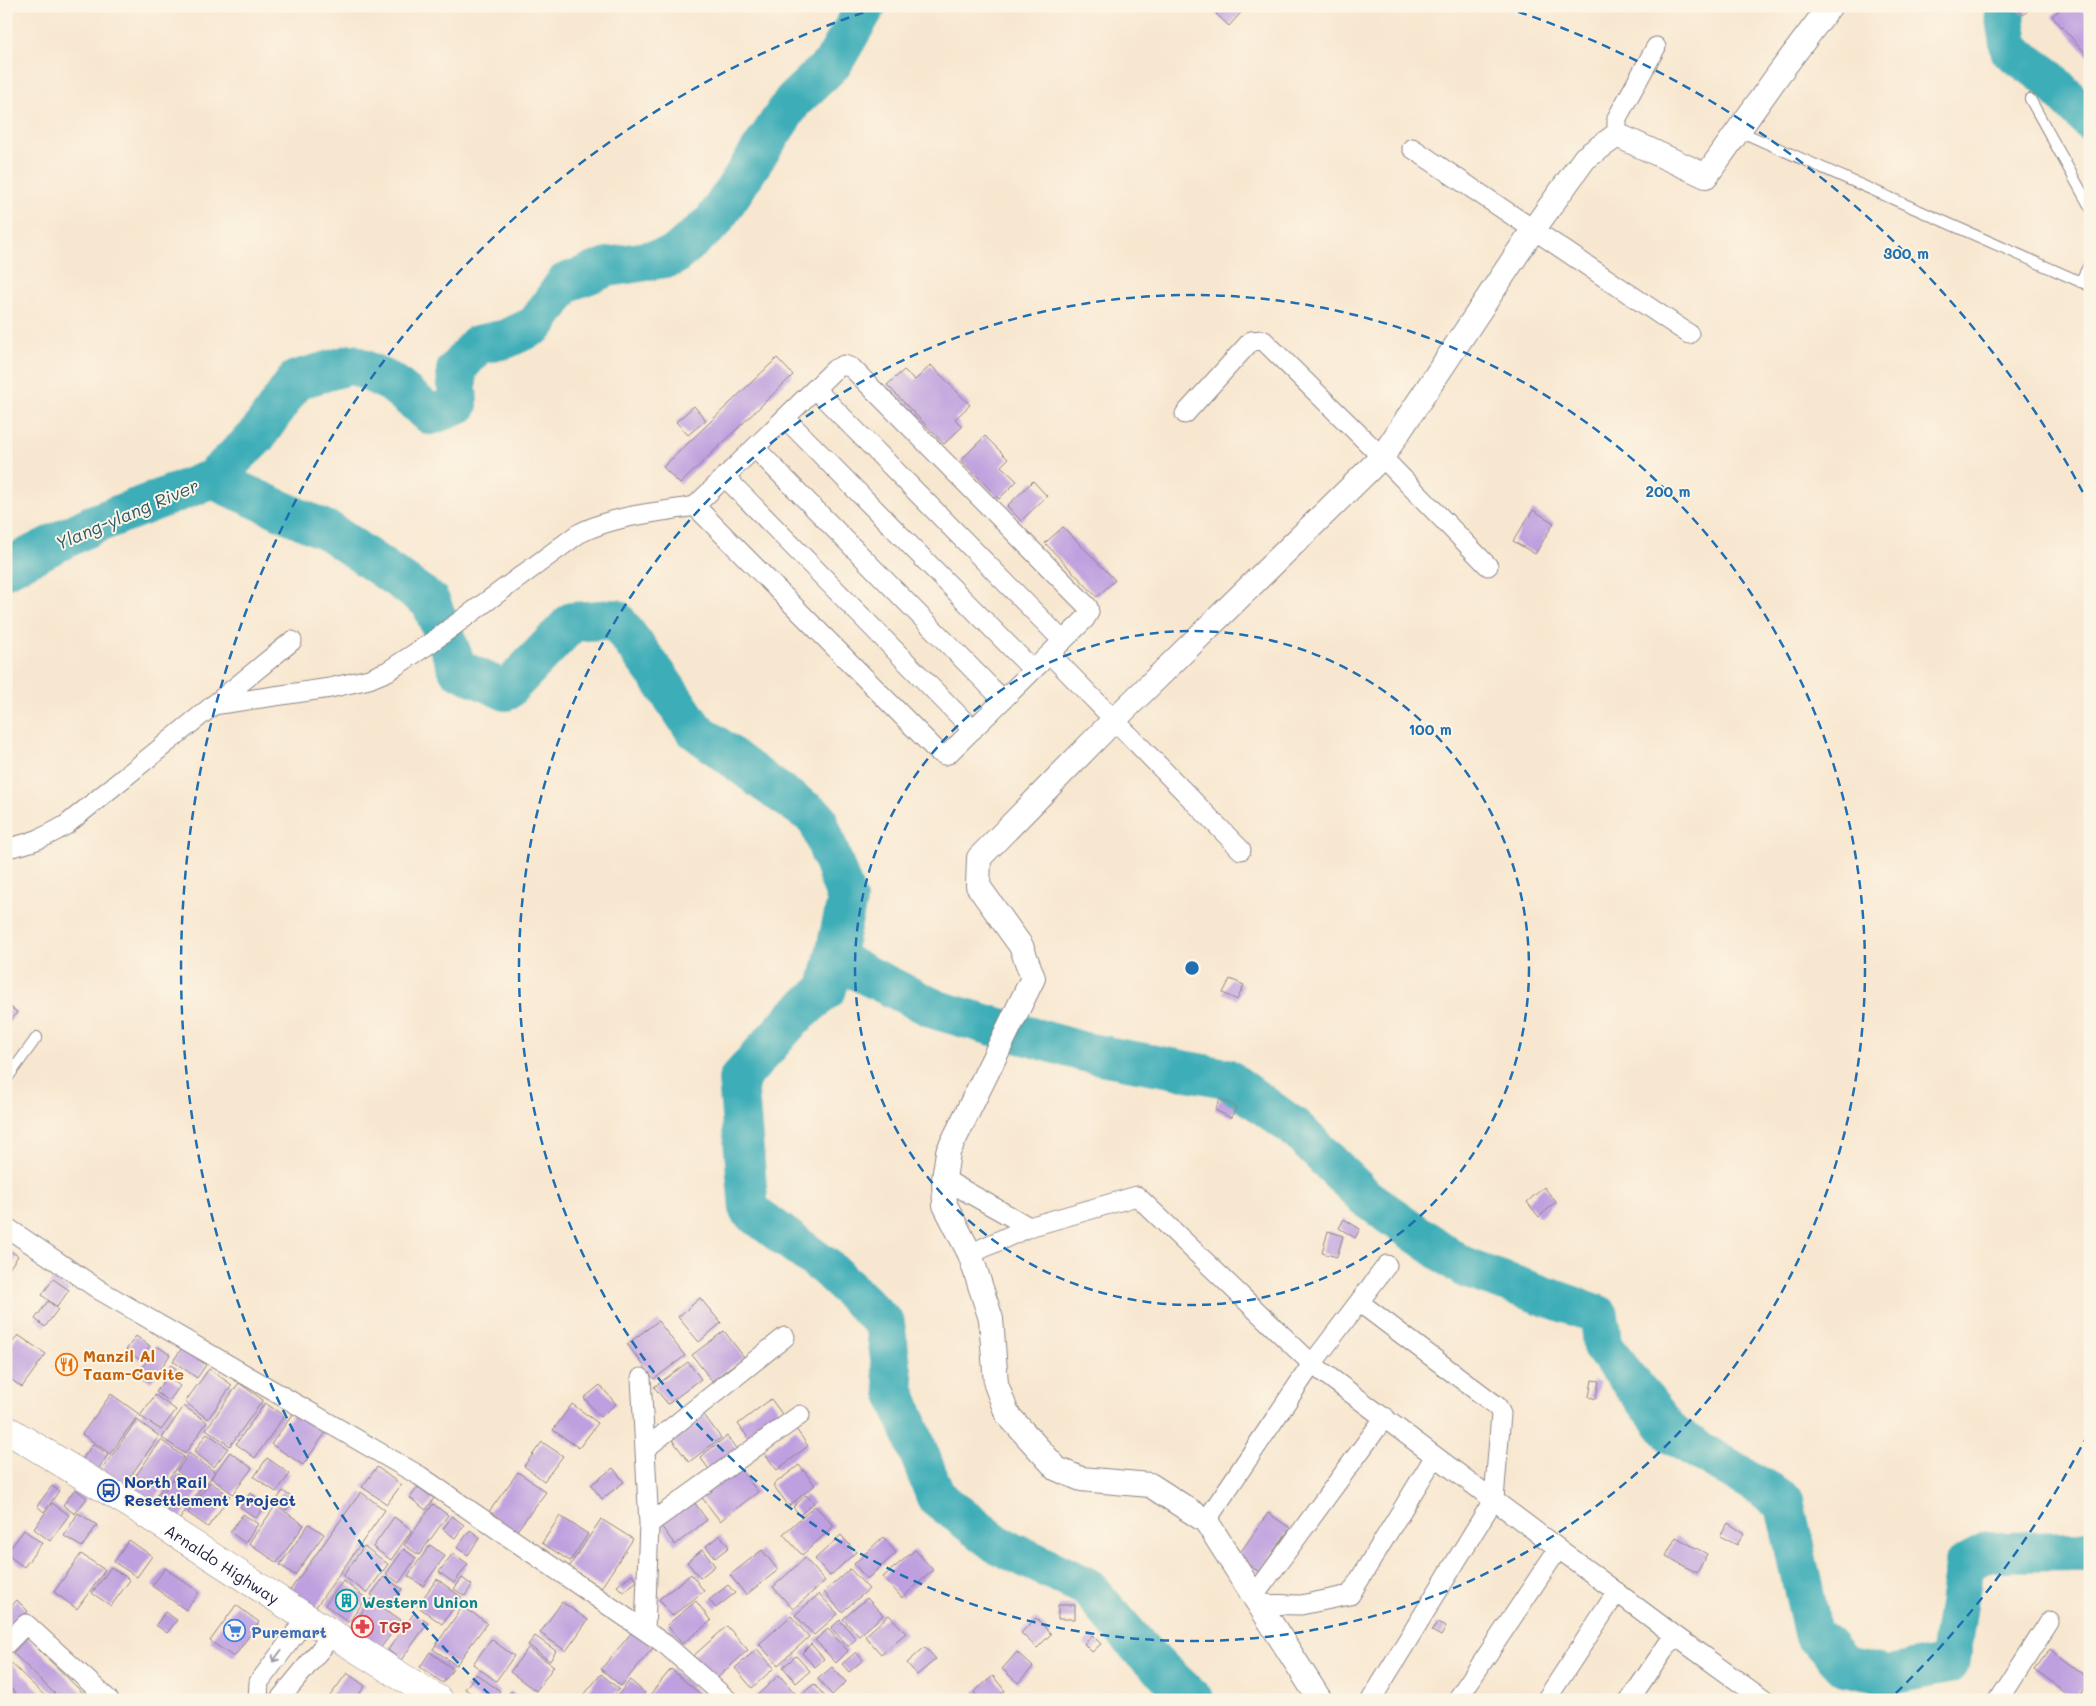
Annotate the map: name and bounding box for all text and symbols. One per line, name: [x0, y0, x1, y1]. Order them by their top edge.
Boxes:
text: 300 m: [1883, 243, 1929, 263]
water label: Ylang-ylang River: [52, 473, 202, 555]
text: 200 m: [1646, 481, 1691, 501]
text: 100 m: [1408, 719, 1452, 739]
centre of rings: [1183, 959, 1201, 977]
place label: Manzil Al Taam-Cavite: [83, 1345, 184, 1384]
restaurant icon: Manzil Al Taam-Cavite: [55, 1352, 79, 1376]
place label: North Rail Resettlement Project: [124, 1471, 296, 1510]
bus stop icon: North Rail Resettlement Project: [96, 1478, 120, 1502]
street label: Arnaldo Highway: [161, 1519, 284, 1608]
building icon: Western Union: [334, 1589, 358, 1613]
place label: Western Union: [362, 1591, 478, 1612]
pharmacy icon: TGP: [351, 1614, 375, 1638]
place label: TGP: [379, 1616, 412, 1637]
supermarket icon: Puremart: [223, 1619, 247, 1643]
place label: Puremart: [251, 1621, 327, 1642]
one-way arrow: [272, 1649, 283, 1662]

